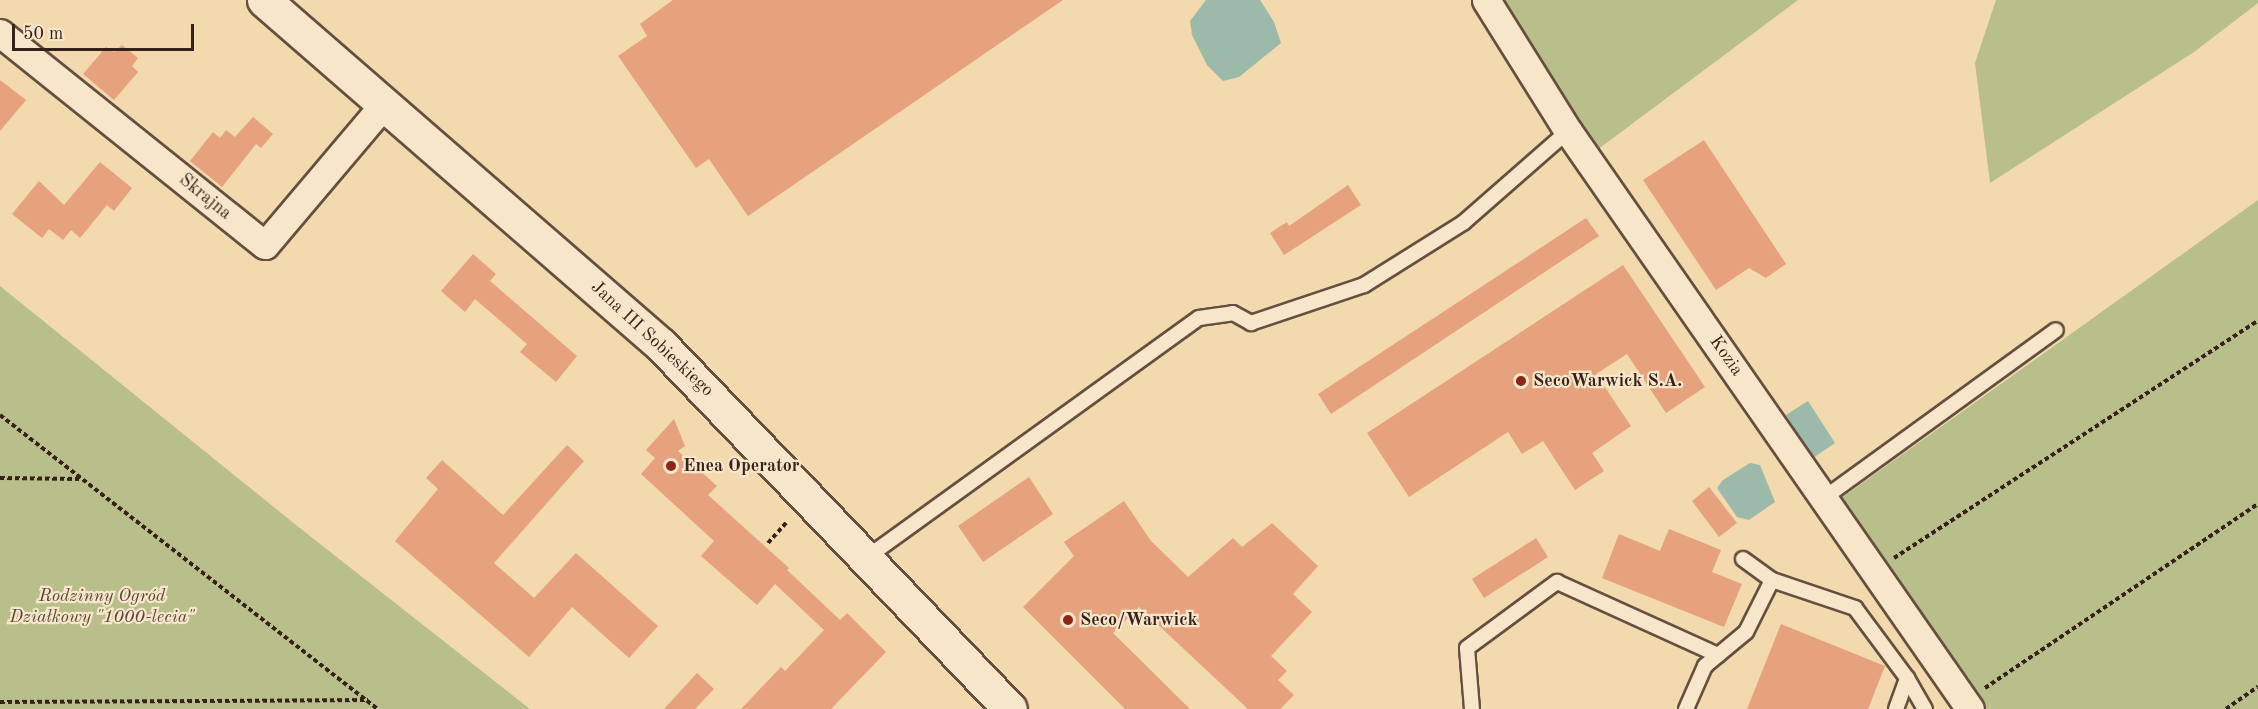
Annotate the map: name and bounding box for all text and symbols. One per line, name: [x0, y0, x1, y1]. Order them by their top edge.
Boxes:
scale bar: [15, 12, 196, 50]
text: 50 m: [23, 25, 63, 43]
street label: Skrajna: [174, 169, 236, 225]
street label: Jana III Sobieskiego: [586, 277, 718, 401]
street label: Kozia: [1704, 332, 1748, 380]
place label: SecoWarwick S.A.: [1533, 370, 1682, 392]
marker: SecoWarwick S.A.: [1514, 374, 1528, 388]
place label: Enea Operator: [683, 455, 800, 477]
marker: Enea Operator: [664, 459, 678, 473]
park label: Rodzinny Ogród Działkowy "1000-lecia": [9, 586, 195, 628]
place label: Seco/Warwick: [1080, 609, 1198, 631]
marker: Seco/Warwick: [1061, 613, 1075, 627]

